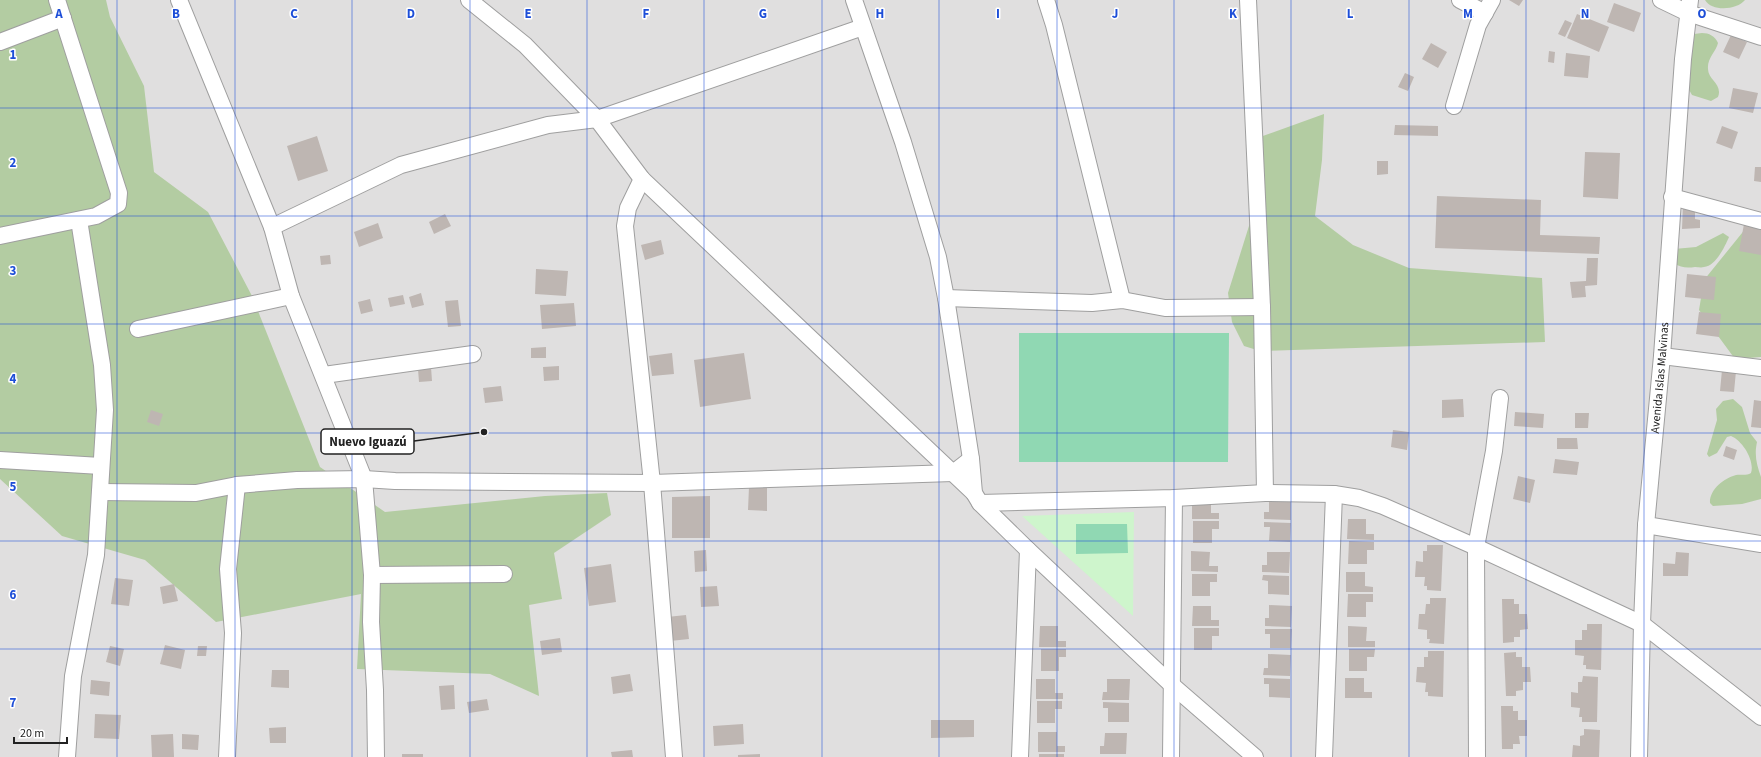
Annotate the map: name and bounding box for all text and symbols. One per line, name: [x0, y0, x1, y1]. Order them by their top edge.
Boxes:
text: A: [54, 5, 63, 23]
text: B: [172, 5, 180, 23]
text: C: [290, 5, 298, 23]
text: D: [407, 5, 415, 23]
text: E: [524, 5, 532, 23]
text: F: [643, 5, 650, 23]
text: G: [759, 5, 767, 23]
text: H: [876, 5, 884, 23]
text: I: [996, 5, 1000, 23]
text: J: [1112, 5, 1118, 23]
text: K: [1229, 5, 1238, 23]
text: L: [1347, 5, 1354, 23]
text: M: [1463, 5, 1473, 23]
text: N: [1581, 5, 1589, 23]
text: O: [1698, 5, 1707, 23]
text: 1: [10, 46, 17, 64]
text: 2: [10, 154, 17, 172]
text: 3: [10, 262, 17, 280]
street label: Avenida Islas Malvinas: [1646, 322, 1673, 434]
text: 4: [10, 370, 17, 388]
callout: Nuevo Iguazú: [321, 429, 414, 454]
text: Nuevo Iguazú: [329, 433, 407, 451]
text: 5: [10, 478, 17, 496]
text: 6: [10, 586, 17, 604]
text: 7: [10, 694, 17, 712]
scale bar: [14, 719, 67, 745]
text: 20 m: [20, 725, 44, 742]

